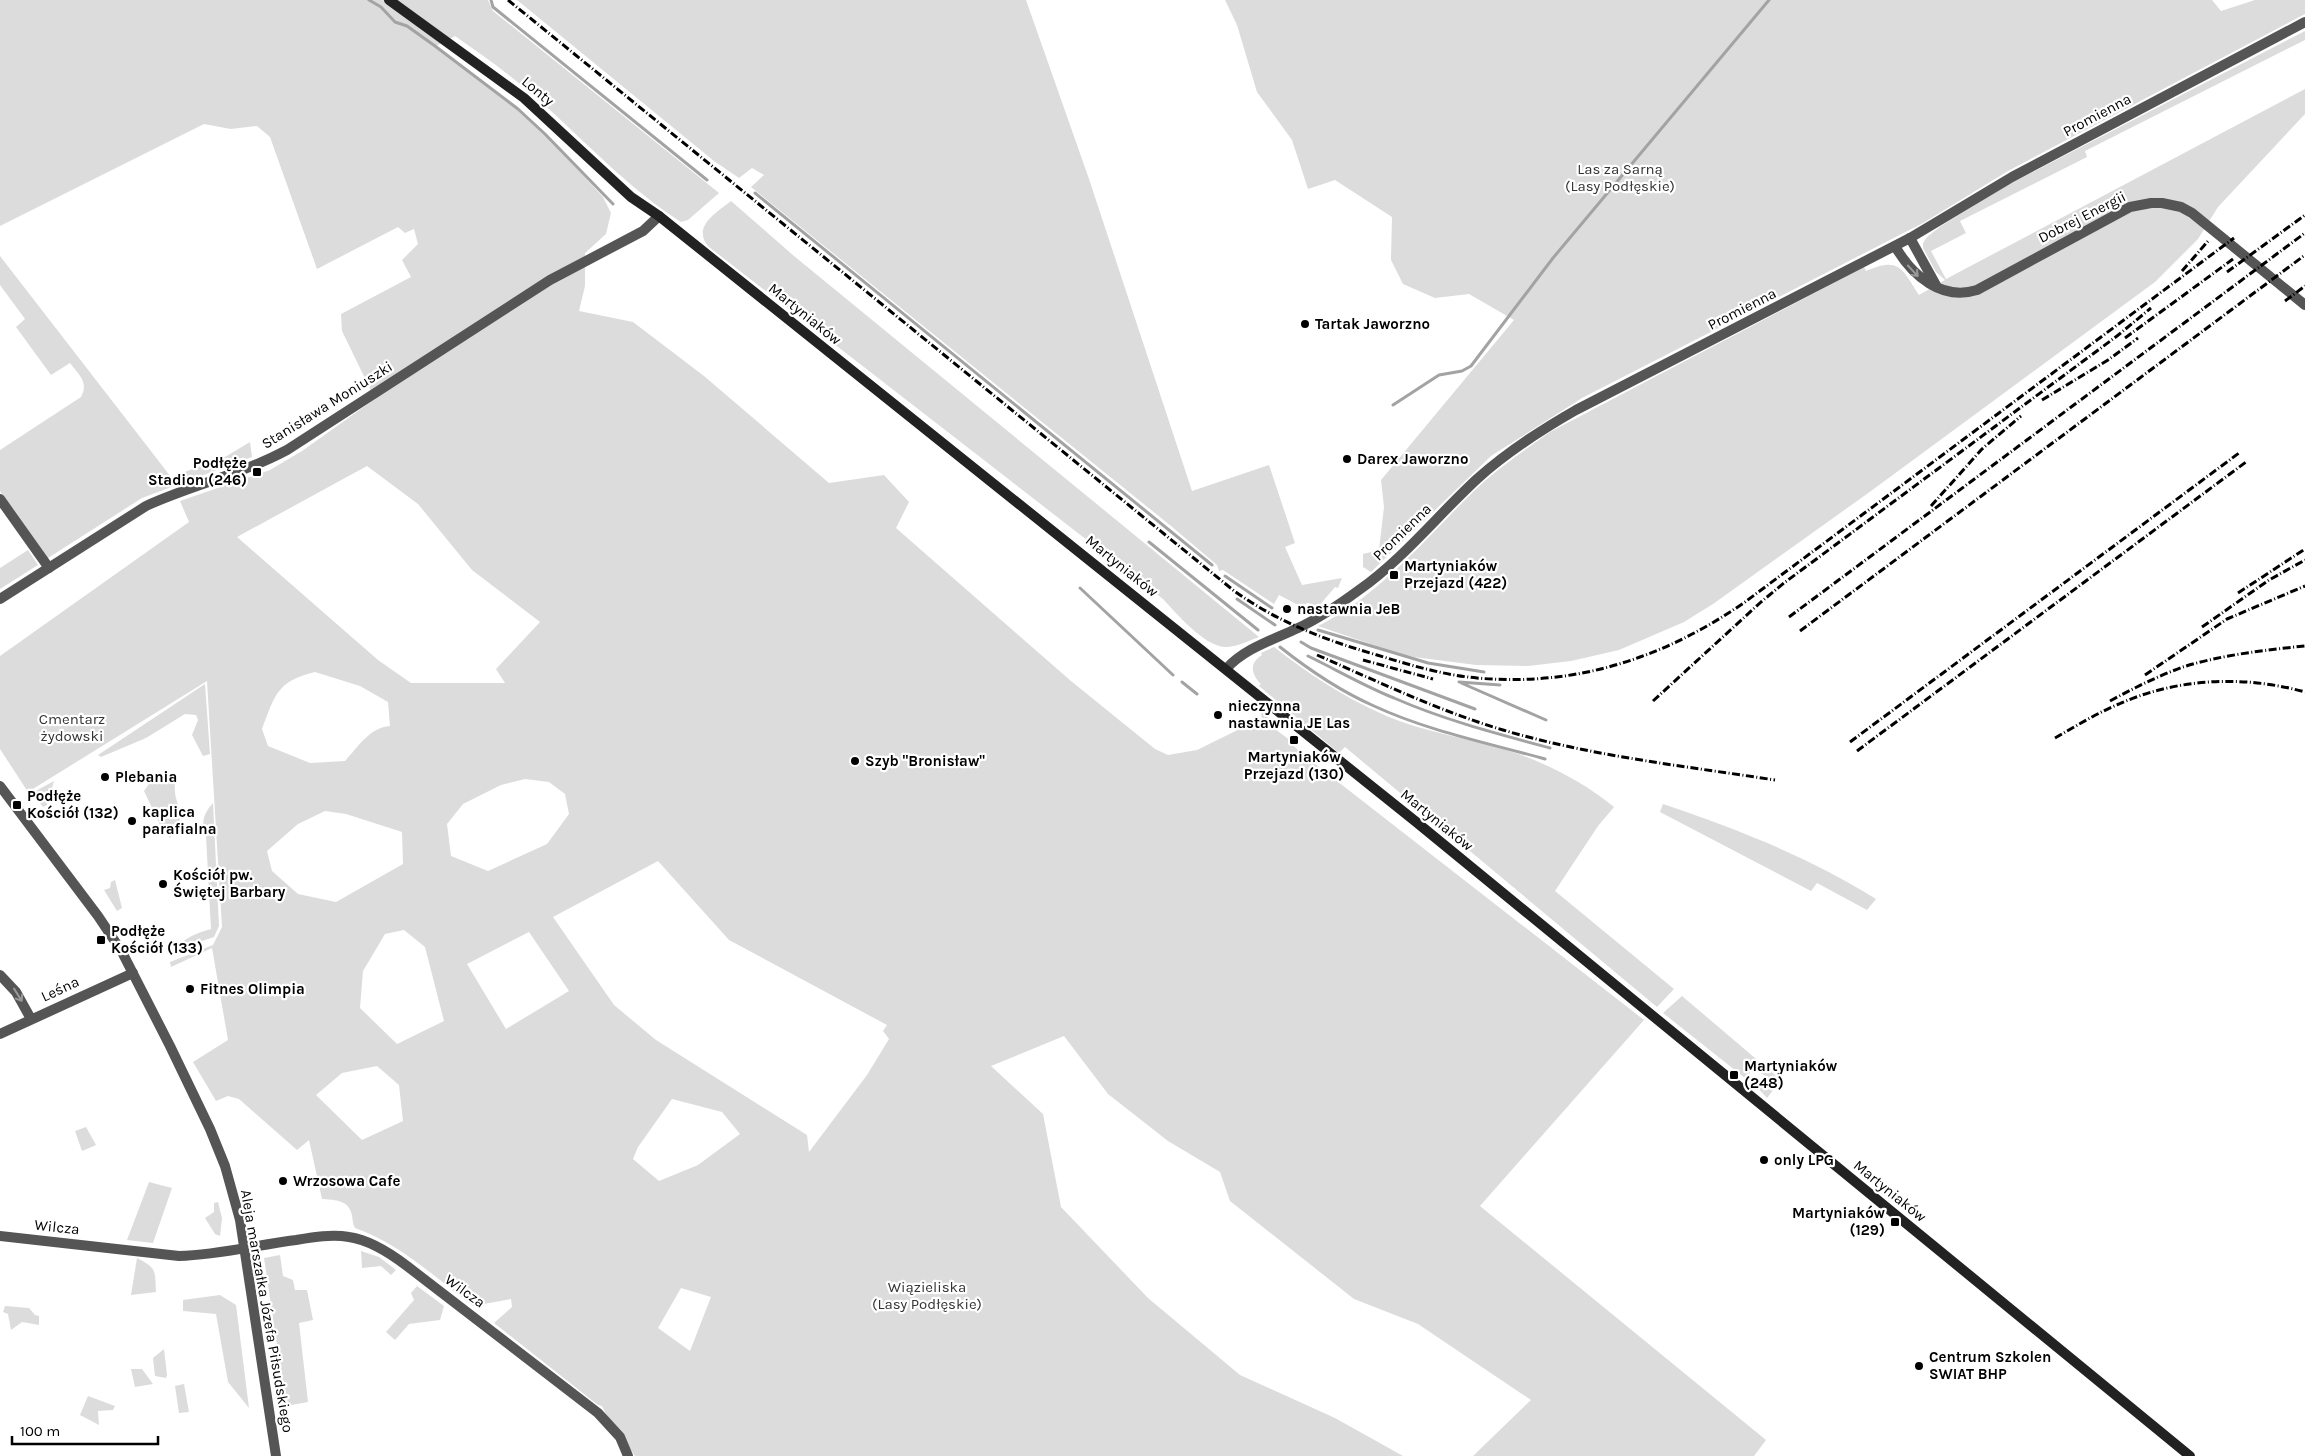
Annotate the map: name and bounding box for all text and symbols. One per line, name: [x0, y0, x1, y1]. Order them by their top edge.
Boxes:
street label: Lonty: [518, 72, 558, 110]
street label: Promienna: [2060, 90, 2134, 140]
park label: Las za Sarną (Lasy Podłęskie): [1565, 160, 1675, 195]
street label: Dobrej Energii: [2035, 187, 2129, 247]
one-way arrow: [1907, 264, 1919, 277]
street label: Martyniaków: [765, 279, 845, 349]
street label: Promienna: [1705, 284, 1779, 334]
place label: Tartak Jaworzno: [1315, 315, 1430, 333]
marker: Tartak Jaworzno: [1299, 318, 1311, 330]
street label: Stanisława Moniuszki: [258, 357, 396, 453]
place label: Darex Jaworzno: [1357, 450, 1468, 468]
marker: Darex Jaworzno: [1341, 453, 1353, 465]
place label: Podłęże Stadion (246): [148, 454, 247, 489]
marker: Podłęże Stadion (246): [251, 466, 263, 478]
street label: Promienna: [1369, 500, 1435, 564]
street label: Martyniaków: [1082, 531, 1162, 601]
place label: Martyniaków Przejazd (422): [1404, 557, 1507, 592]
marker: Martyniaków Przejazd (422): [1388, 569, 1400, 581]
place label: nastawnia JeB: [1297, 600, 1400, 618]
marker: nastawnia JeB: [1281, 603, 1293, 615]
place label: nieczynna nastawnia JE Las: [1228, 697, 1350, 732]
marker: nieczynna nastawnia JE Las: [1212, 709, 1224, 721]
park label: Cmentarz żydowski: [39, 710, 105, 745]
marker: Martyniaków Przejazd (130): [1288, 734, 1300, 746]
place label: Martyniaków Przejazd (130): [1244, 748, 1344, 783]
place label: Szyb "Bronisław": [865, 752, 985, 770]
marker: Szyb "Bronisław": [849, 755, 861, 767]
place label: Plebania: [115, 768, 177, 786]
marker: Plebania: [99, 771, 111, 783]
street label: Martyniaków: [1397, 785, 1477, 855]
place label: Podłęże Kościół (132): [27, 787, 119, 822]
marker: Podłęże Kościół (132): [11, 799, 23, 811]
place label: kaplica parafialna: [142, 803, 217, 838]
marker: kaplica parafialna: [126, 815, 138, 827]
place label: Kościół pw. Świętej Barbary: [173, 866, 286, 901]
marker: Kościół pw. Świętej Barbary: [157, 878, 169, 890]
place label: Podłęże Kościół (133): [111, 922, 203, 957]
marker: Podłęże Kościół (133): [95, 934, 107, 946]
street label: Leśna: [38, 972, 82, 1006]
place label: Fitnes Olimpia: [200, 980, 305, 998]
marker: Fitnes Olimpia: [184, 983, 196, 995]
one-way arrow: [13, 988, 23, 1002]
place label: Martyniaków (248): [1744, 1057, 1838, 1092]
marker: Martyniaków (248): [1728, 1069, 1740, 1081]
place label: only LPG: [1774, 1151, 1834, 1169]
marker: only LPG: [1758, 1154, 1770, 1166]
street label: Martyniaków: [1850, 1156, 1930, 1226]
place label: Wrzosowa Cafe: [293, 1172, 401, 1190]
marker: Wrzosowa Cafe: [277, 1175, 289, 1187]
street label: Aleja marszałka Józefa Piłsudskiego: [237, 1188, 297, 1434]
place label: Martyniaków (129): [1792, 1204, 1886, 1239]
street label: Wilcza: [34, 1216, 80, 1238]
marker: Martyniaków (129): [1889, 1216, 1901, 1228]
street label: Wilcza: [441, 1270, 489, 1312]
park label: Wiązieliska (Lasy Podłęskie): [872, 1278, 982, 1313]
place label: Centrum Szkolen SWIAT BHP: [1929, 1348, 2051, 1383]
marker: Centrum Szkolen SWIAT BHP: [1913, 1360, 1925, 1372]
scale bar: [12, 1414, 159, 1446]
text: 100 m: [20, 1422, 60, 1440]

